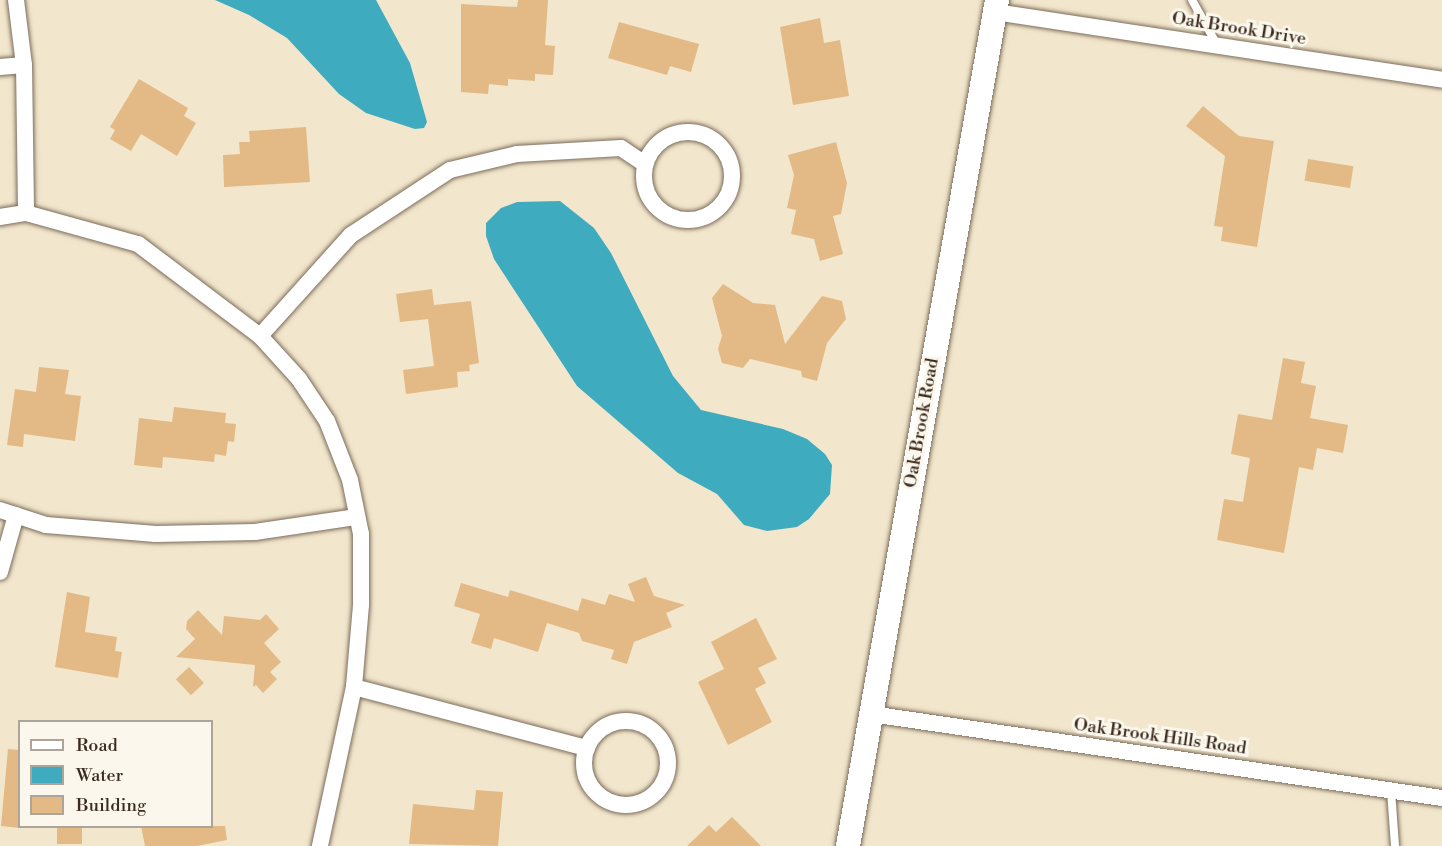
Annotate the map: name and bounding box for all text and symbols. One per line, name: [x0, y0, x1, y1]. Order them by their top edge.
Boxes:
street label: Oak Brook Drive: [1170, 8, 1308, 50]
street label: Oak Brook Road: [900, 356, 944, 490]
street label: Oak Brook Hills Road: [1072, 714, 1248, 760]
legend: [18, 720, 213, 828]
text: Road: [76, 734, 118, 757]
text: Water: [76, 764, 123, 787]
text: Building: [76, 794, 146, 817]

